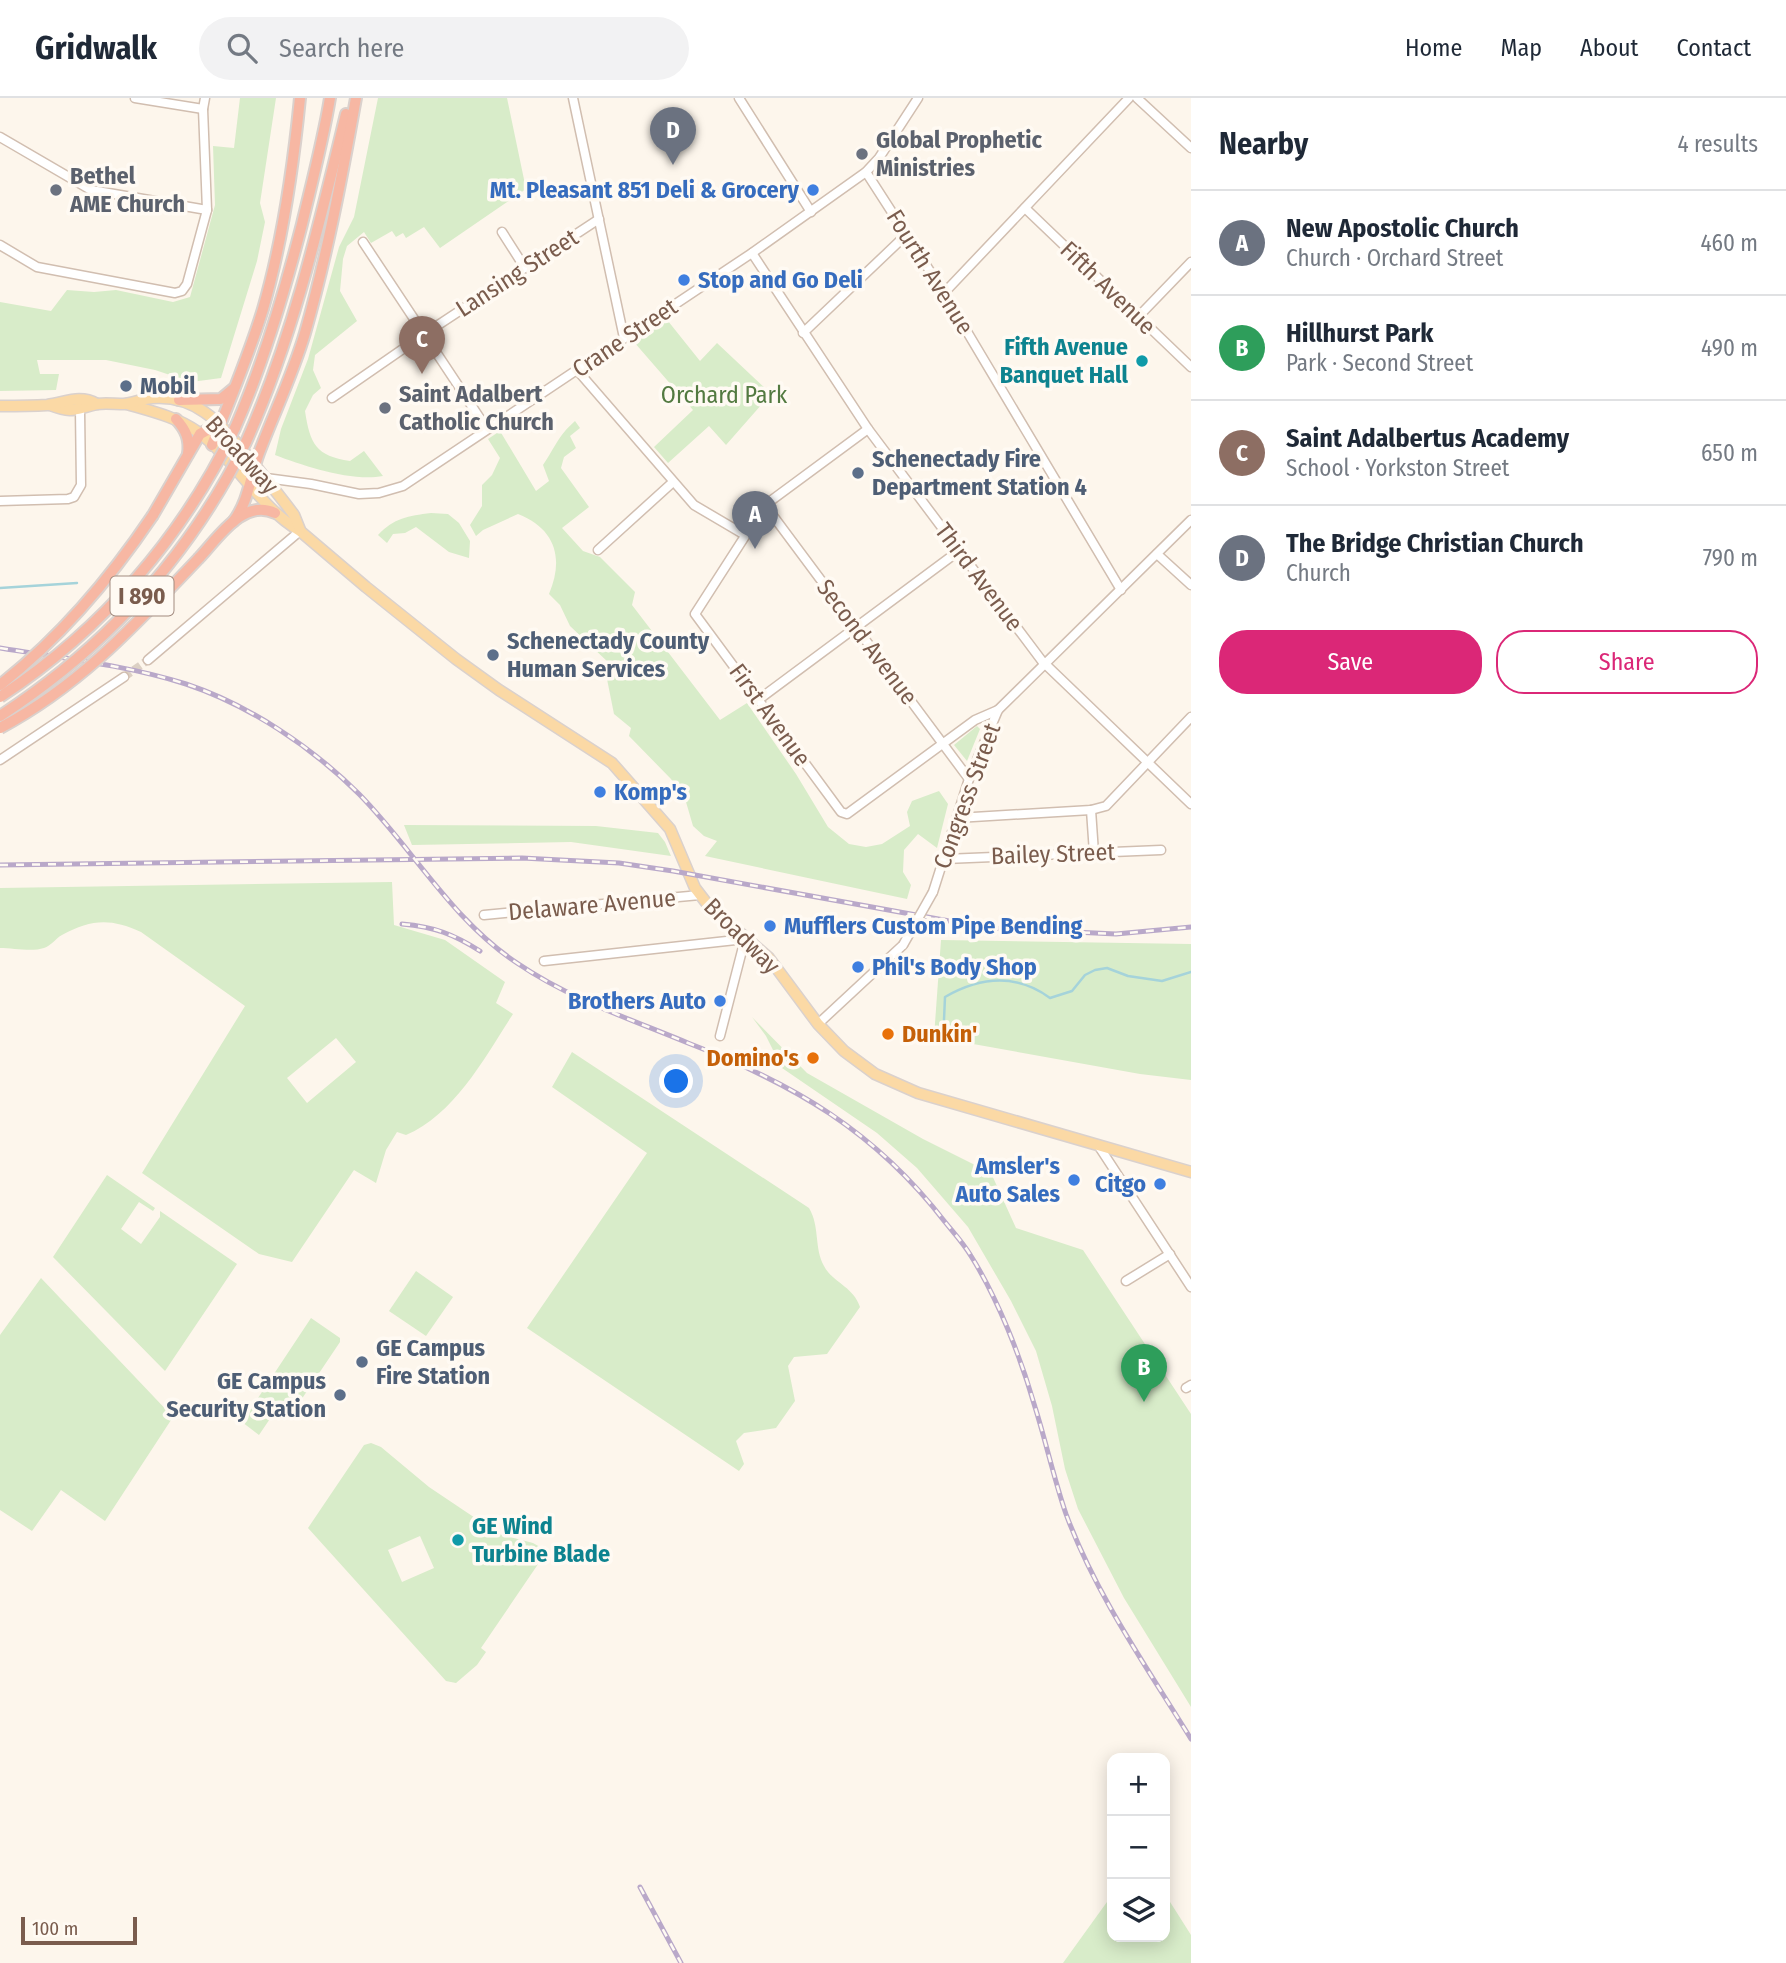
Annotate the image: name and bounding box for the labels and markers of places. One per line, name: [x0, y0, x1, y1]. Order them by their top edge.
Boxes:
pin: D: [650, 107, 696, 165]
place label: Global Prophetic Ministries: [876, 126, 1042, 182]
marker: Global Prophetic Ministries: [854, 146, 870, 162]
place label: Bethel AME Church: [69, 162, 185, 218]
place label: Mt. Pleasant 851 Deli & Grocery: [490, 176, 800, 204]
marker: Bethel AME Church: [48, 182, 64, 198]
marker: Mt. Pleasant 851 Deli & Grocery: [805, 182, 821, 198]
place label: Stop and Go Deli: [698, 266, 863, 294]
marker: Stop and Go Deli: [676, 272, 692, 288]
pin: C: [399, 316, 445, 374]
place label: Fifth Avenue Banquet Hall: [1000, 333, 1128, 389]
marker: Fifth Avenue Banquet Hall: [1134, 353, 1150, 369]
place label: Mobil: [140, 372, 196, 400]
marker: Mobil: [118, 378, 134, 394]
place label: Saint Adalbert Catholic Church: [399, 380, 554, 436]
marker: Saint Adalbert Catholic Church: [377, 400, 393, 416]
place label: Schenectady Fire Department Station 4: [872, 445, 1087, 501]
marker: Schenectady Fire Department Station 4: [850, 465, 866, 481]
pin: A: [732, 491, 778, 549]
place label: Schenectady County Human Services: [507, 627, 710, 683]
marker: Schenectady County Human Services: [485, 647, 501, 663]
place label: Komp's: [614, 778, 688, 806]
marker: Komp's: [592, 784, 608, 800]
place label: Mufflers Custom Pipe Bending: [784, 912, 1082, 940]
marker: Mufflers Custom Pipe Bending: [762, 918, 778, 934]
place label: Phil's Body Shop: [872, 953, 1037, 981]
marker: Phil's Body Shop: [850, 959, 866, 975]
place label: Brothers Auto: [568, 987, 706, 1015]
marker: Brothers Auto: [712, 993, 728, 1009]
place label: Dunkin': [902, 1020, 977, 1048]
marker: Dunkin': [880, 1026, 896, 1042]
place label: Domino's: [707, 1044, 799, 1072]
marker: Domino's: [805, 1050, 821, 1066]
place label: Amsler's Auto Sales: [954, 1152, 1060, 1208]
place label: Citgo: [1095, 1170, 1146, 1198]
marker: Amsler's Auto Sales: [1066, 1172, 1082, 1188]
marker: Citgo: [1152, 1176, 1168, 1192]
place label: GE Campus Fire Station: [376, 1334, 490, 1390]
pin: B: [1121, 1344, 1167, 1402]
marker: GE Campus Fire Station: [354, 1354, 370, 1370]
place label: GE Campus Security Station: [166, 1367, 326, 1423]
marker: GE Campus Security Station: [332, 1387, 348, 1403]
place label: GE Wind Turbine Blade: [472, 1512, 610, 1568]
marker: GE Wind Turbine Blade: [450, 1532, 466, 1548]

